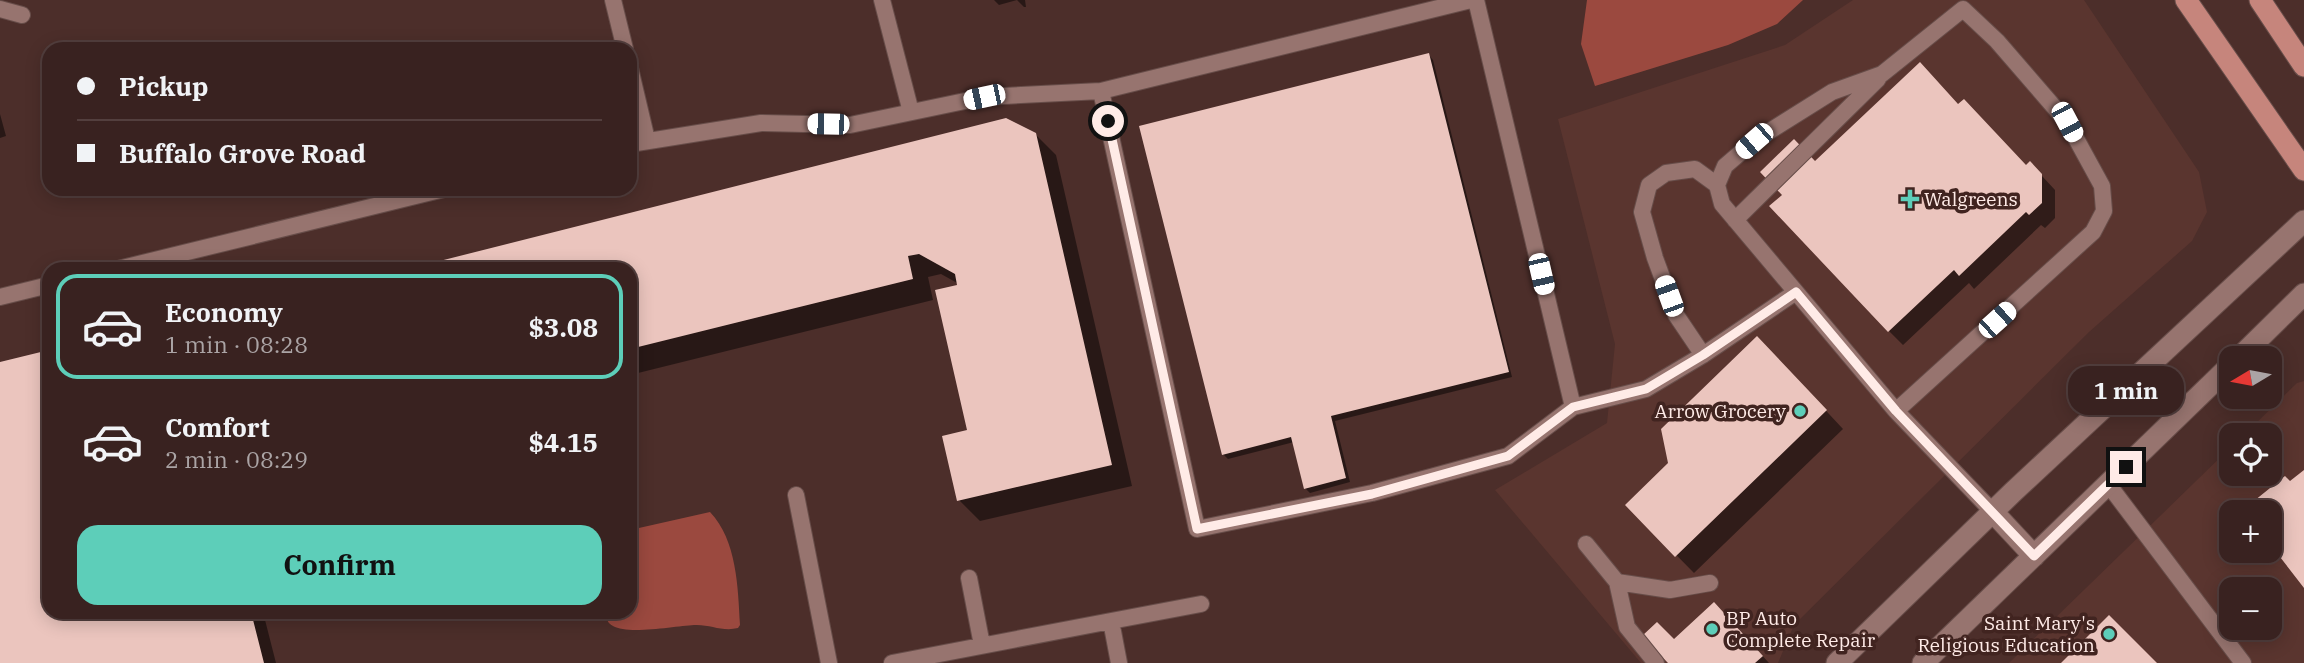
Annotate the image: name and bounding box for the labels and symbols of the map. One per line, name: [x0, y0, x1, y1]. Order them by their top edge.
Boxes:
car: [962, 82, 1007, 112]
car: [2048, 99, 2087, 145]
route start: [1092, 105, 1124, 137]
car: [807, 113, 850, 135]
car: [1732, 119, 1777, 163]
place label: Walgreens: [1924, 187, 2018, 211]
marker: Walgreens: [1902, 191, 1918, 207]
car: [1527, 251, 1556, 297]
car: [1652, 273, 1687, 319]
car: [1975, 298, 2020, 342]
north arrow: [2219, 346, 2282, 410]
callout: 1 min: [2068, 365, 2184, 414]
place label: Arrow Grocery: [1654, 399, 1787, 423]
marker: Arrow Grocery: [1792, 403, 1808, 419]
route end: [2110, 451, 2142, 483]
place label: BP Auto Complete Repair: [1726, 606, 1876, 652]
place label: Saint Mary's Religious Education: [1917, 611, 2095, 657]
marker: BP Auto Complete Repair: [1704, 621, 1720, 637]
marker: Saint Mary's Religious Education: [2101, 626, 2117, 642]

